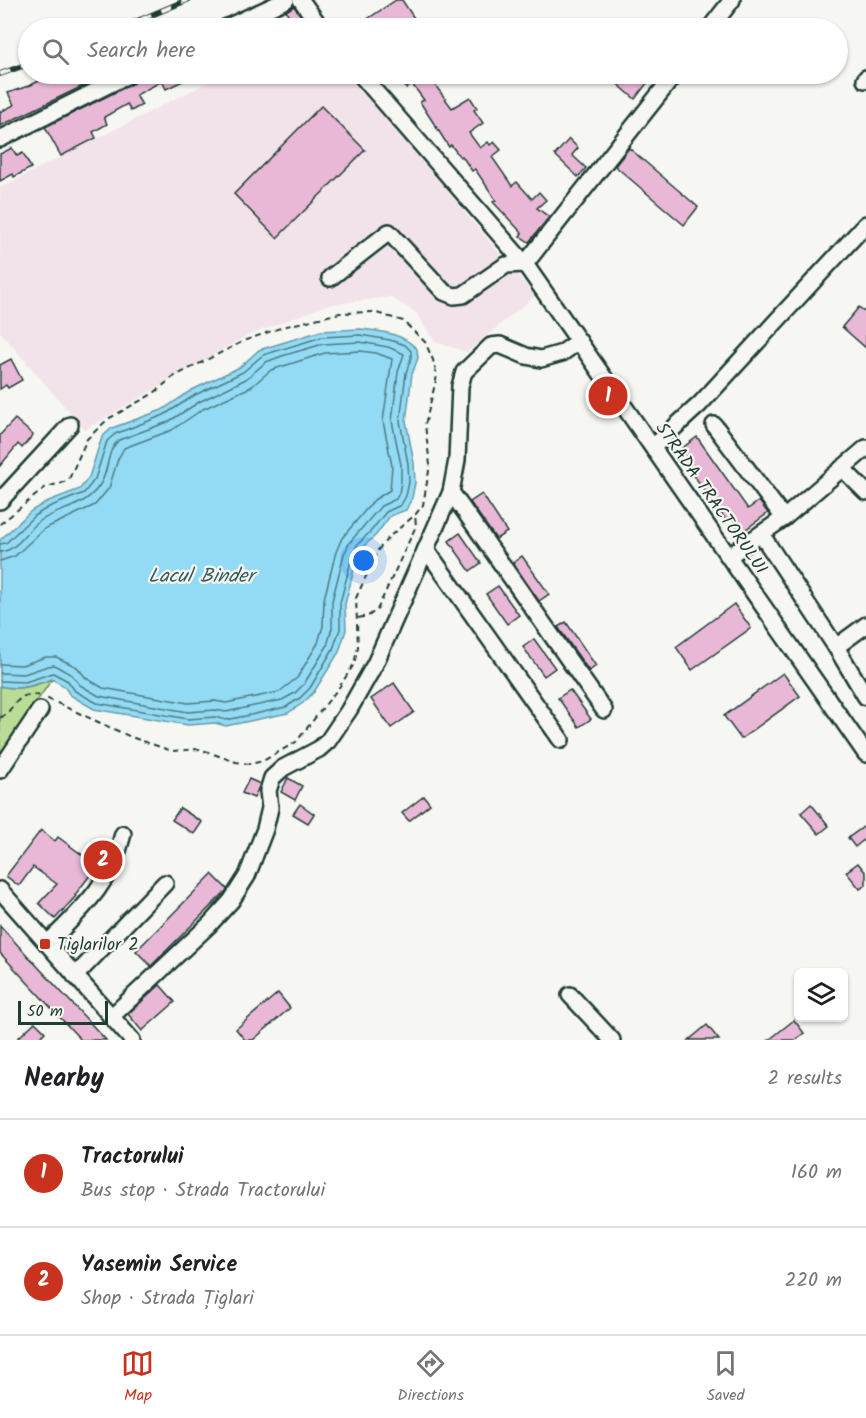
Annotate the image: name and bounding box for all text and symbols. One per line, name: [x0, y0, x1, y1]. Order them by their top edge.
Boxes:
search box: [18, 18, 848, 84]
text: Search here: [87, 34, 195, 69]
icon: search: [39, 35, 72, 68]
pin: 1: [588, 374, 628, 418]
street label: STRADA TRACTORULUI: [647, 417, 774, 581]
your location: [349, 546, 378, 575]
water label: Lacul Binder: [148, 561, 258, 593]
pin: 2: [84, 838, 122, 882]
place label: Tiglarilor 2: [57, 931, 139, 960]
marker: Tiglarilor 2: [38, 937, 52, 951]
map controls: [794, 968, 848, 1022]
button: layers: [794, 968, 848, 1022]
scale bar: [18, 998, 108, 1026]
text: 50 m: [27, 999, 63, 1024]
text: Nearby: [24, 1058, 104, 1100]
text: 2 results: [767, 1063, 842, 1095]
text: Tractorului: [81, 1140, 184, 1175]
text: 1: [40, 1157, 47, 1189]
text: 160 m: [791, 1157, 842, 1189]
text: Bus stop · Strada Tractorului: [81, 1175, 325, 1207]
text: Yasemin Service: [81, 1248, 237, 1283]
text: 2: [38, 1265, 49, 1297]
text: 220 m: [785, 1265, 842, 1297]
text: Shop · Strada Țiglari: [81, 1283, 254, 1315]
tab: Map: [121, 1347, 154, 1408]
tab: Directions: [397, 1347, 464, 1408]
tab: Saved: [707, 1347, 745, 1408]

